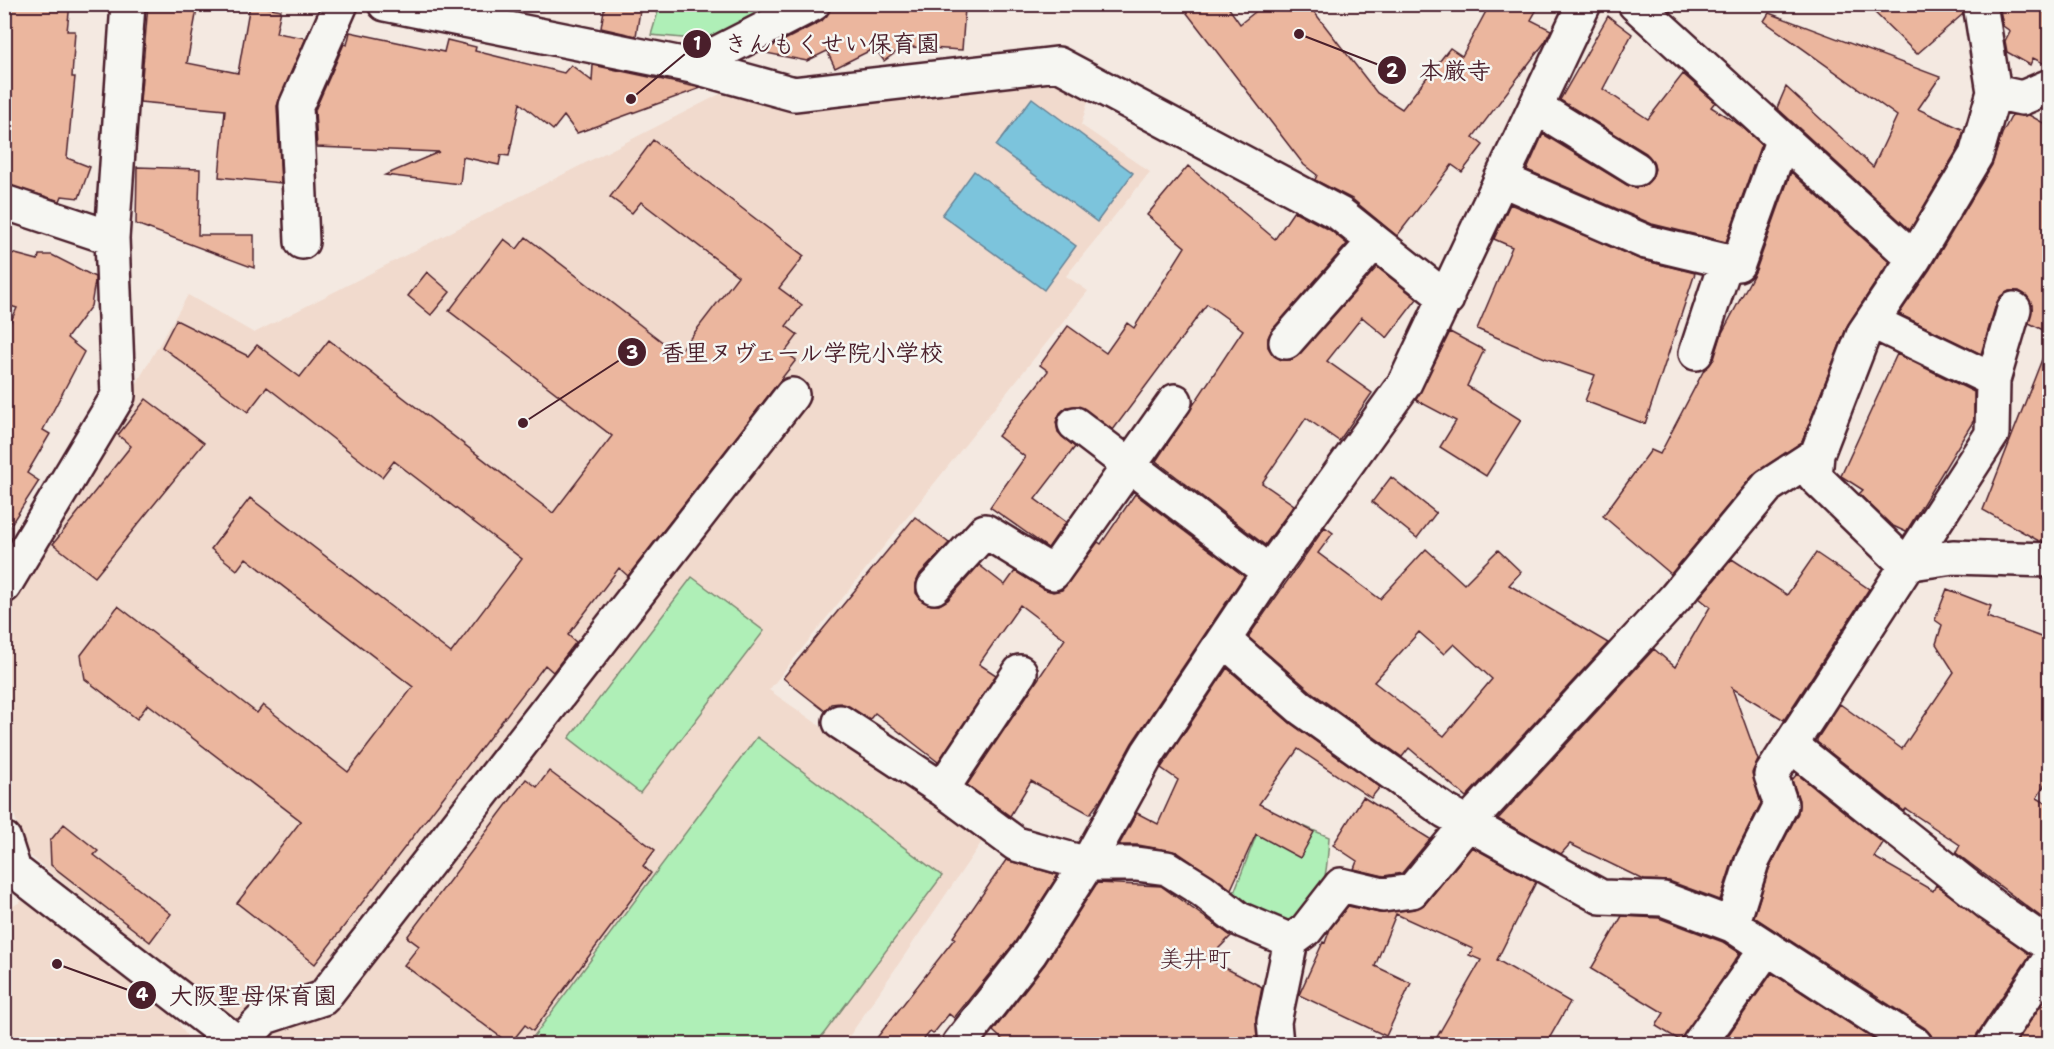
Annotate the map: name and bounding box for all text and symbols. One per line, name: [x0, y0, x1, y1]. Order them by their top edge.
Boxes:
callout: きんもくせい保育園: [682, 23, 952, 65]
text: きんもくせい保育園: [724, 28, 940, 60]
text: 1: [693, 32, 701, 56]
callout: 本厳寺: [1377, 49, 1503, 91]
text: 本厳寺: [1419, 55, 1491, 87]
text: 2: [1386, 59, 1399, 83]
callout: 香里ヌヴェール学院小学校: [617, 331, 958, 373]
text: 香里ヌヴェール学院小学校: [661, 337, 943, 369]
text: 3: [626, 341, 638, 365]
district label: 美井町: [1159, 943, 1231, 975]
callout: 大阪聖母保育園: [127, 974, 349, 1016]
text: 大阪聖母保育園: [169, 980, 337, 1012]
text: 4: [136, 983, 149, 1007]

